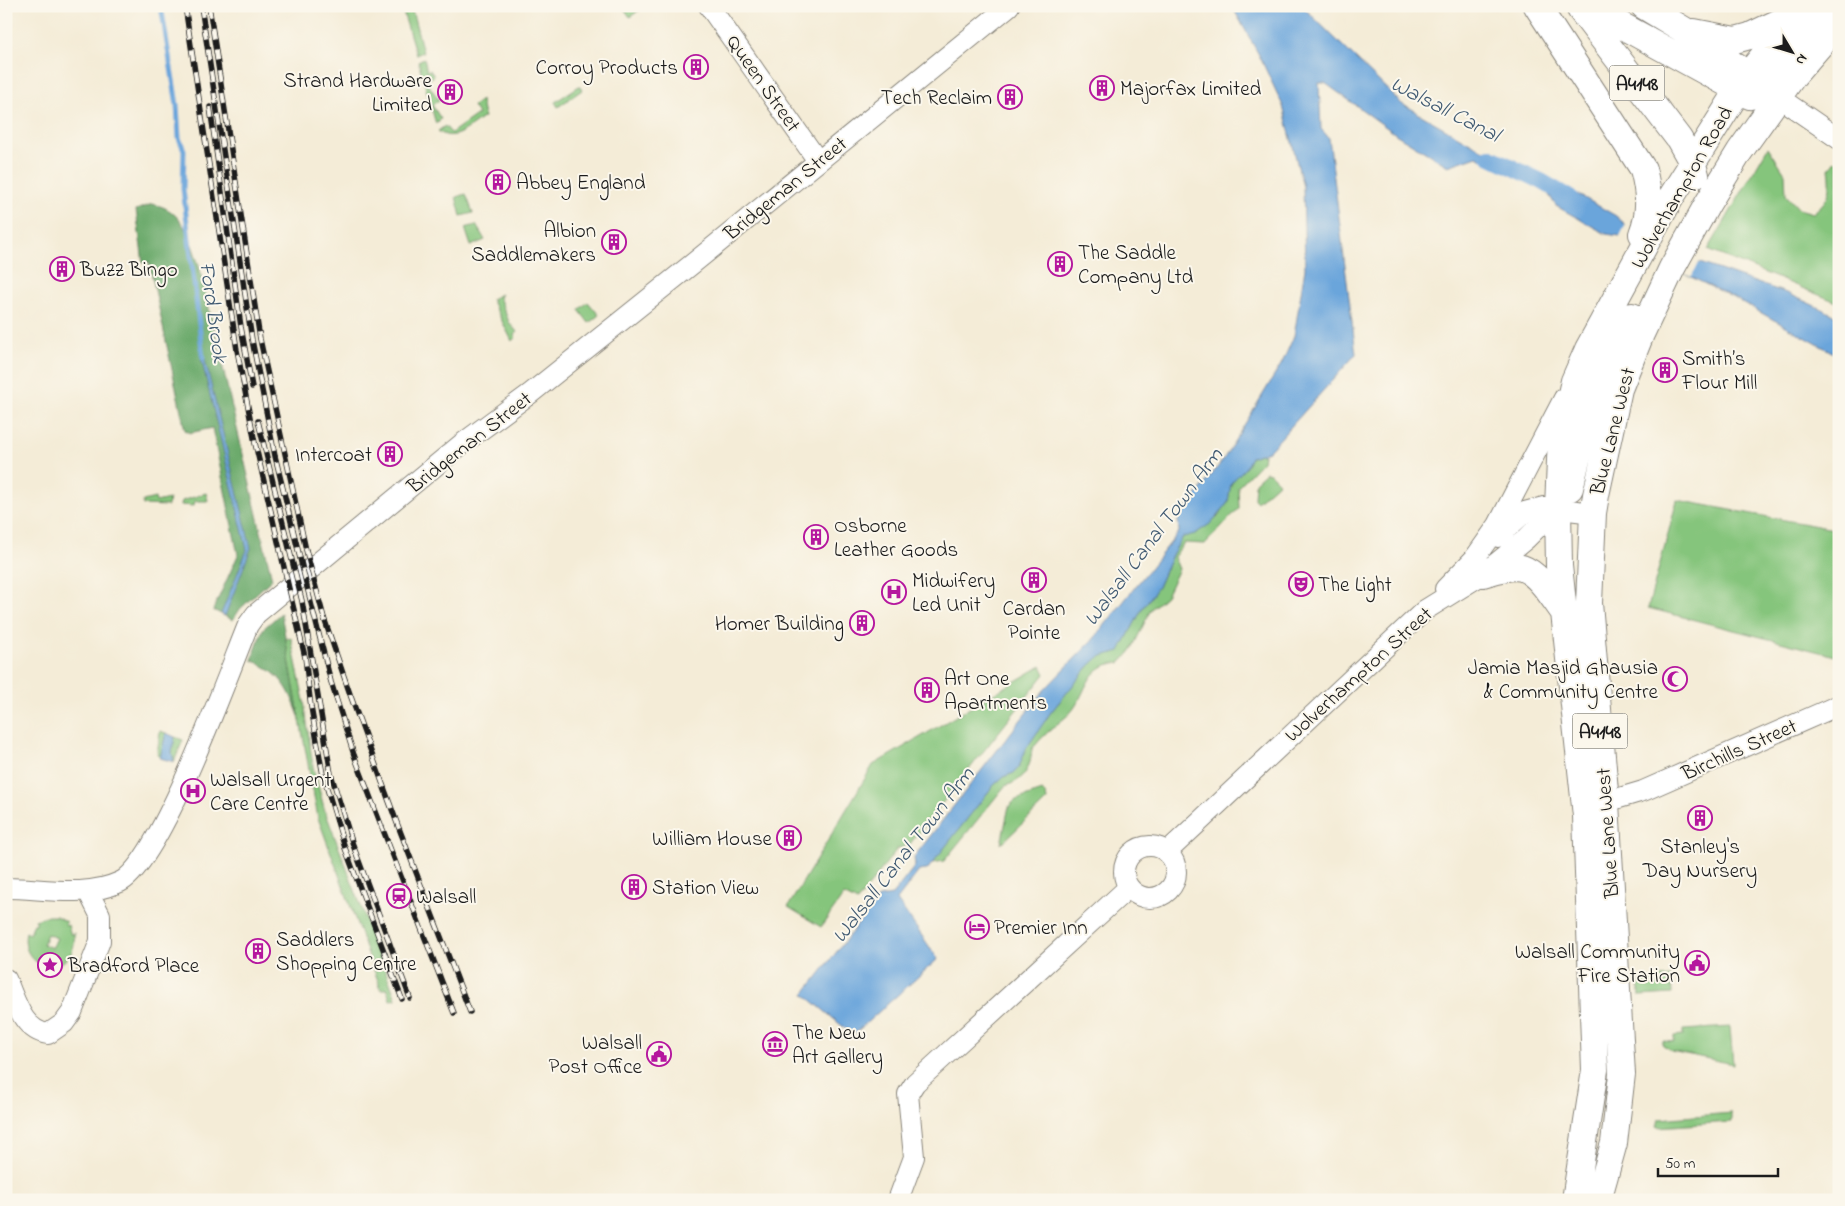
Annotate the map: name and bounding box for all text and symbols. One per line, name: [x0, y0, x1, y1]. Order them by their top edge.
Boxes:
north arrow: [1768, 28, 1818, 78]
street label: Queen Street: [718, 29, 807, 139]
text: N: [1790, 49, 1812, 69]
place label: Corroy Products: [536, 54, 678, 86]
building icon: Corroy Products: [683, 54, 709, 80]
road number: A4148: [1610, 66, 1664, 100]
place label: Strand Hardware Limited: [283, 67, 433, 121]
water label: Walsall Canal: [1384, 69, 1507, 153]
building icon: Majorfax Limited: [1089, 75, 1115, 101]
place label: Majorfax Limited: [1120, 75, 1262, 105]
building icon: Strand Hardware Limited: [437, 79, 463, 105]
place label: Tech Reclaim: [881, 84, 992, 114]
building icon: Tech Reclaim: [997, 84, 1023, 110]
street label: Wolverhampton Road: [1624, 101, 1742, 275]
street label: Bridgeman Street: [717, 130, 856, 251]
building icon: Abbey England: [485, 169, 511, 195]
place label: Abbey England: [516, 169, 646, 201]
place label: Albion Saddlemakers: [471, 217, 596, 271]
building icon: Albion Saddlemakers: [601, 229, 627, 255]
place label: The Saddle Company Ltd: [1078, 239, 1194, 295]
building icon: The Saddle Company Ltd: [1047, 251, 1073, 277]
building icon: Buzz Bingo: [49, 256, 75, 282]
place label: Buzz Bingo: [79, 256, 178, 288]
water label: Ford Brook: [189, 260, 235, 366]
place label: Smith’s Flour Mill: [1681, 345, 1757, 399]
building icon: Smith’s Flour Mill: [1652, 357, 1678, 383]
street label: Blue Lane West: [1583, 365, 1644, 499]
street label: Bridgeman Street: [401, 385, 540, 504]
place label: Intercoat: [295, 441, 372, 471]
building icon: Intercoat: [377, 441, 403, 467]
water label: Walsall Canal Town Arm: [1077, 441, 1233, 634]
place label: Osborne Leather Goods: [834, 512, 958, 566]
building icon: Osborne Leather Goods: [803, 524, 829, 550]
place label: Midwifery Led Unit: [912, 567, 995, 621]
building icon: Cardan Pointe: [1021, 567, 1047, 593]
theatre icon: The Light: [1288, 571, 1314, 597]
place label: The Light: [1318, 571, 1392, 603]
hospital icon: Midwifery Led Unit: [881, 579, 907, 605]
place label: Cardan Pointe: [1003, 595, 1065, 649]
street label: Wolverhampton Street: [1279, 601, 1440, 750]
place label: Homer Building: [715, 610, 844, 642]
building icon: Homer Building: [849, 610, 875, 636]
place label: Jamia Masjid Ghausia & Community Centre: [1468, 654, 1659, 710]
place label: Art One Apartments: [944, 665, 1047, 719]
mosque icon: Jamia Masjid Ghausia & Community Centre: [1662, 666, 1688, 692]
building icon: Art One Apartments: [914, 677, 940, 703]
street label: Birchills Street: [1676, 712, 1802, 790]
road number: A4148: [1572, 714, 1628, 748]
water label: Walsall Canal Town Arm: [825, 760, 984, 951]
place label: Walsall Urgent Care Centre: [210, 766, 332, 820]
street label: Blue Lane West: [1589, 767, 1629, 900]
hospital icon: Walsall Urgent Care Centre: [180, 778, 206, 804]
building icon: Stanley's Day Nursery: [1687, 805, 1713, 831]
place label: William House: [652, 825, 773, 855]
building icon: William House: [776, 825, 802, 851]
place label: Stanley's Day Nursery: [1642, 833, 1757, 889]
building icon: Station View: [621, 874, 647, 900]
place label: Station View: [652, 874, 759, 904]
station icon: Walsall: [386, 883, 412, 909]
place label: Walsall: [416, 883, 476, 913]
hotel icon: Premier Inn: [964, 914, 990, 940]
place label: Premier Inn: [994, 914, 1088, 944]
place label: Saddlers Shopping Centre: [276, 926, 417, 982]
building icon: Saddlers Shopping Centre: [245, 938, 271, 964]
place label: Walsall Community Fire Station: [1515, 938, 1680, 992]
public building icon: Walsall Community Fire Station: [1684, 950, 1710, 976]
place icon: Bradford Place: [37, 952, 63, 978]
place label: Bradford Place: [67, 952, 200, 982]
place label: The New Art Gallery: [792, 1019, 883, 1075]
place label: Walsall Post Office: [549, 1029, 643, 1083]
museum icon: The New Art Gallery: [762, 1031, 788, 1057]
public building icon: Walsall Post Office: [646, 1041, 672, 1067]
scale bar: [1658, 1146, 1778, 1178]
text: 50 m: [1665, 1153, 1696, 1175]

